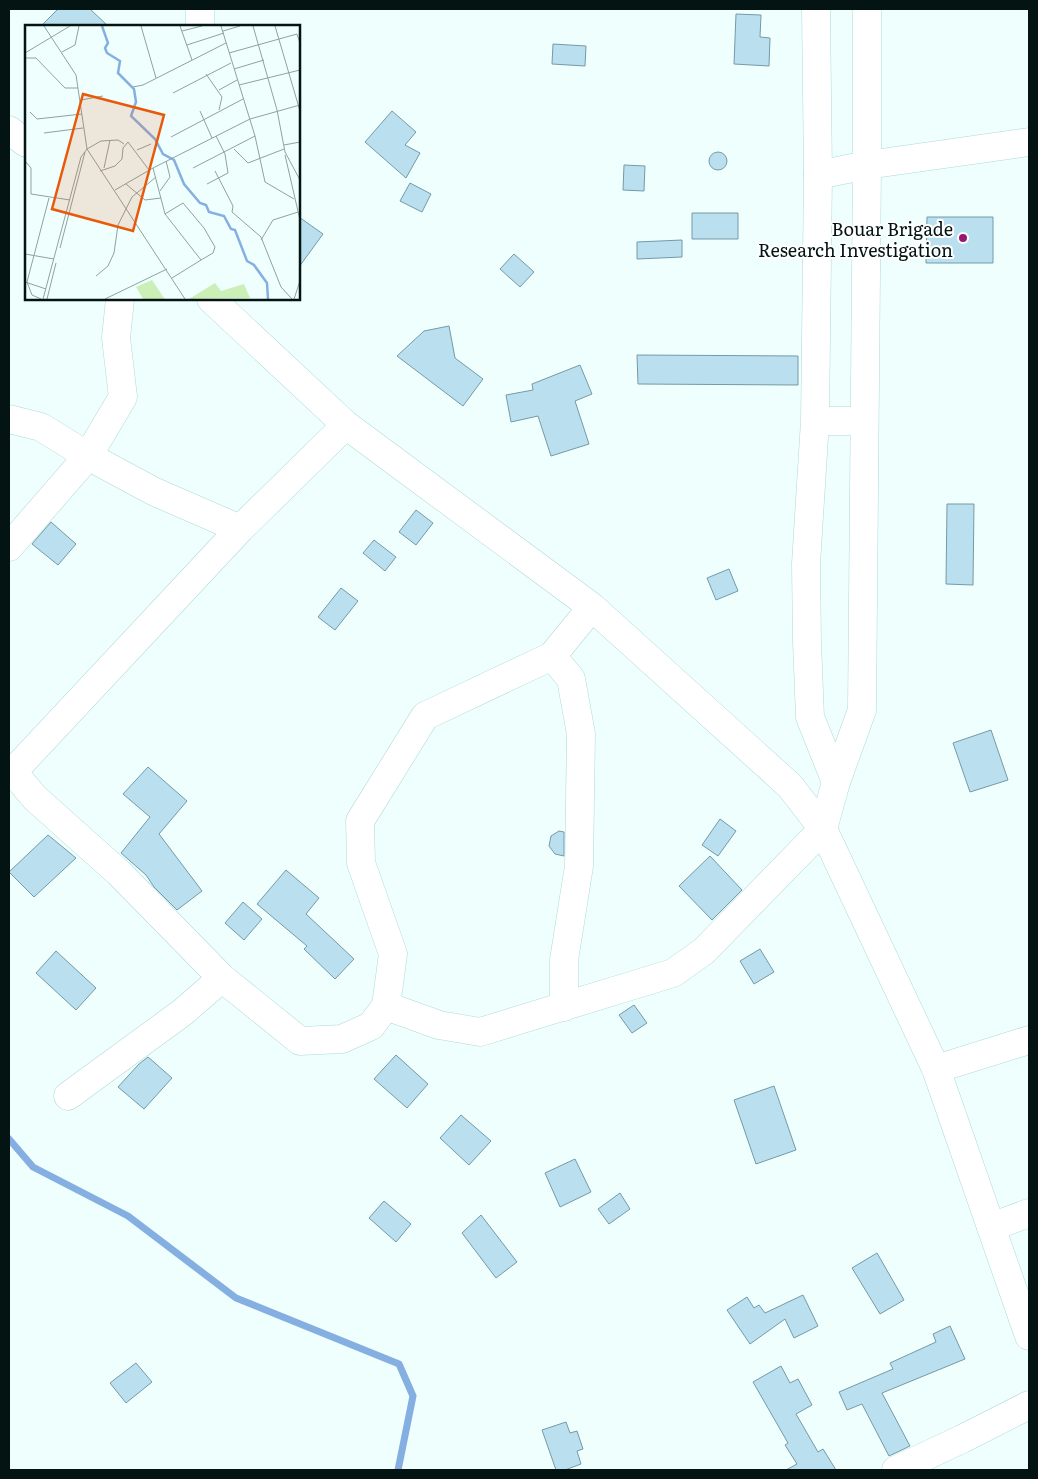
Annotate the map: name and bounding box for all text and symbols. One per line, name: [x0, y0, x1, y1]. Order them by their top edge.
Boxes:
inset map: [25, 25, 300, 300]
place label: Bouar Brigade Research Investigation: [758, 215, 953, 263]
marker: Bouar Brigade Research Investigation: [957, 232, 969, 244]

